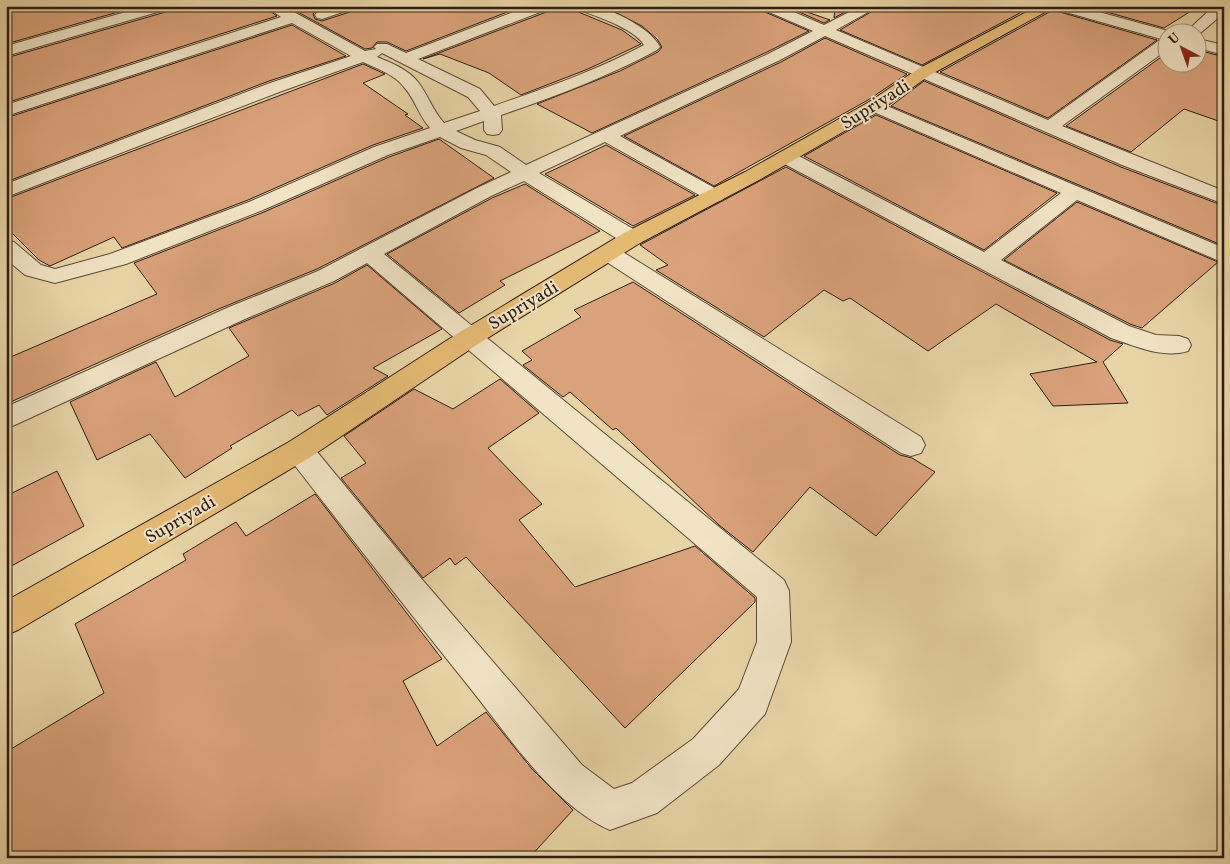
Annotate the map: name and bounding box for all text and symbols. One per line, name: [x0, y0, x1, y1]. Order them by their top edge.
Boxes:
north arrow: [1158, 22, 1208, 72]
text: U: [1165, 29, 1185, 50]
street label: Supriyadi: [836, 74, 915, 136]
street label: Supriyadi: [484, 276, 563, 337]
street label: Supriyadi: [141, 490, 221, 551]

